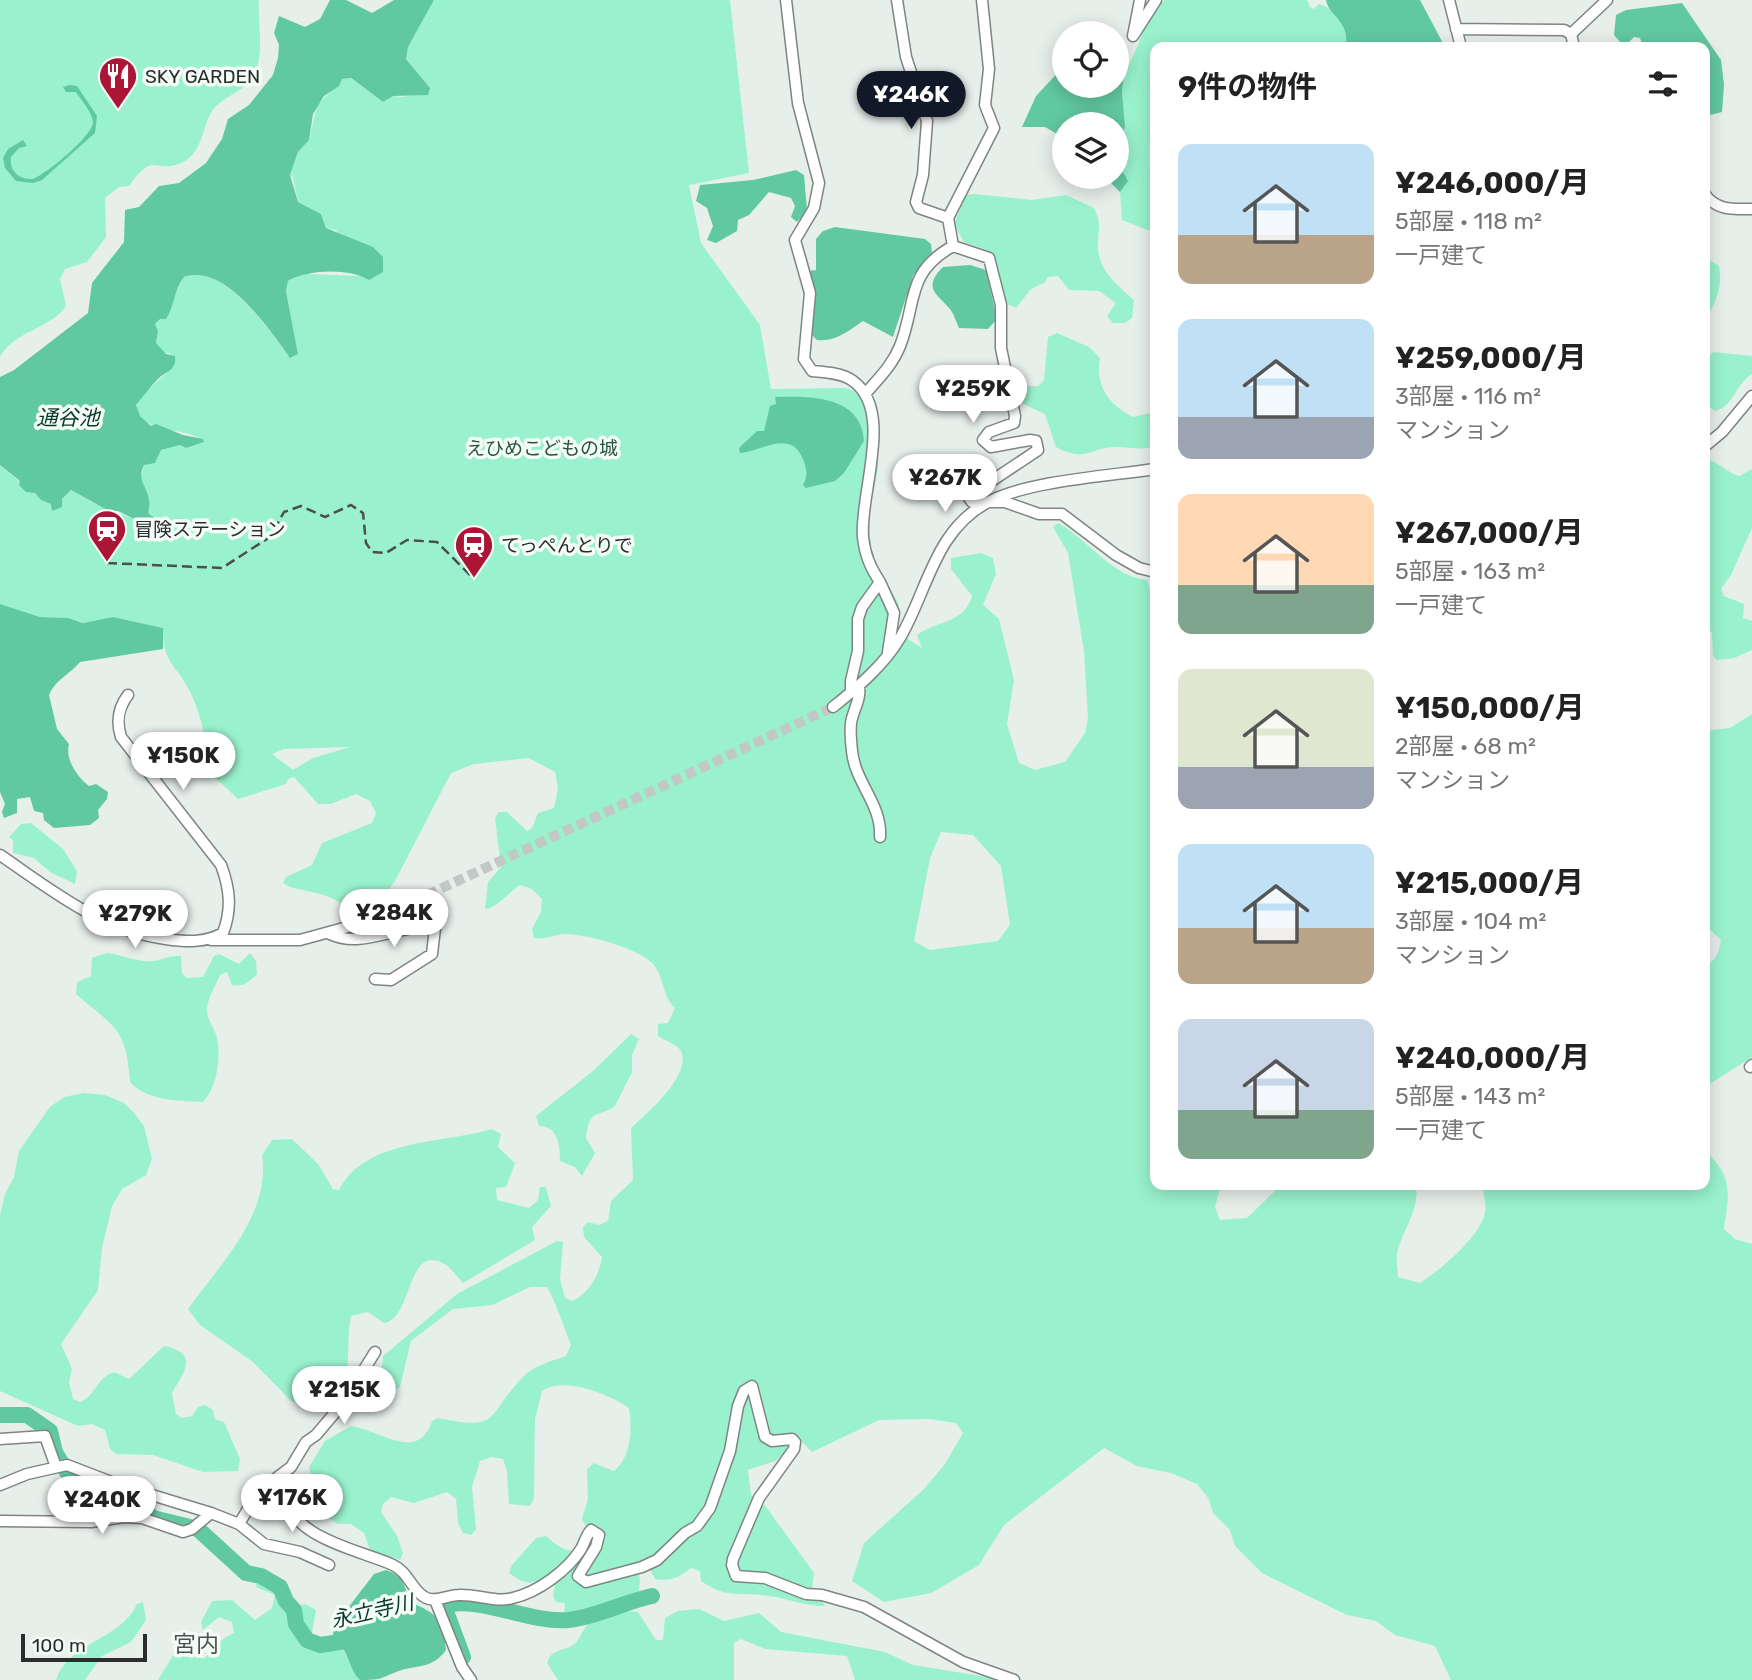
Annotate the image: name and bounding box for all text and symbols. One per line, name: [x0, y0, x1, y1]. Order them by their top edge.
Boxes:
map controls: [1052, 21, 1129, 189]
button: locate: [1052, 21, 1129, 98]
restaurant icon: SKY GARDEN: [97, 55, 139, 110]
place label: SKY GARDEN: [145, 65, 260, 88]
icon: filters: [1644, 65, 1682, 103]
text: 9件の物件: [1178, 69, 1317, 105]
pin: ¥246K: [862, 72, 960, 131]
text: ¥246K: [873, 80, 949, 108]
button: layers: [1052, 112, 1129, 189]
text: ¥246,000/月: [1395, 165, 1590, 201]
icon: home: [1234, 172, 1318, 256]
text: 5部屋 · 118 m²: [1395, 207, 1542, 235]
text: 一戸建て: [1395, 241, 1487, 269]
text: ¥259,000/月: [1395, 340, 1587, 376]
icon: home: [1234, 347, 1318, 431]
pin: ¥259K: [924, 366, 1022, 425]
text: ¥259K: [935, 374, 1011, 402]
text: 3部屋 · 116 m²: [1395, 382, 1541, 410]
water label: 通谷池: [37, 405, 101, 430]
text: マンション: [1395, 416, 1510, 444]
park label: えひめこどもの城: [466, 437, 618, 460]
pin: ¥267K: [896, 454, 994, 514]
text: ¥267K: [908, 463, 982, 491]
station icon: 冒険ステーション: [86, 508, 128, 563]
text: ¥267,000/月: [1395, 515, 1584, 551]
place label: 冒険ステーション: [134, 518, 286, 541]
icon: home: [1234, 522, 1318, 606]
station icon: てっぺんとりで: [453, 524, 495, 579]
place label: てっぺんとりで: [501, 534, 633, 557]
text: 5部屋 · 163 m²: [1395, 557, 1545, 585]
text: 一戸建て: [1395, 591, 1487, 619]
text: ¥150,000/月: [1395, 690, 1585, 726]
icon: home: [1234, 697, 1318, 781]
pin: ¥150K: [134, 732, 232, 792]
text: 2部屋 · 68 m²: [1395, 732, 1536, 760]
text: ¥150K: [146, 741, 220, 769]
text: マンション: [1395, 766, 1510, 794]
text: ¥215,000/月: [1395, 865, 1584, 901]
icon: home: [1234, 872, 1318, 956]
pin: ¥279K: [86, 890, 184, 950]
pin: ¥284K: [345, 890, 443, 949]
text: ¥284K: [355, 898, 433, 926]
text: ¥279K: [98, 899, 172, 927]
text: 3部屋 · 104 m²: [1395, 907, 1546, 935]
text: マンション: [1395, 941, 1510, 969]
text: ¥240,000/月: [1395, 1040, 1590, 1076]
icon: home: [1234, 1047, 1318, 1131]
text: 5部屋 · 143 m²: [1395, 1082, 1545, 1110]
text: 一戸建て: [1395, 1116, 1487, 1144]
pin: ¥215K: [295, 1366, 393, 1426]
text: ¥215K: [308, 1375, 380, 1403]
pin: ¥176K: [243, 1474, 341, 1534]
pin: ¥240K: [53, 1476, 151, 1536]
text: ¥176K: [257, 1483, 327, 1511]
text: ¥240K: [63, 1485, 141, 1513]
water label: 永立寺川: [328, 1589, 418, 1633]
district label: 宮内: [173, 1630, 219, 1658]
scale bar: [21, 1631, 147, 1663]
text: 100 m: [32, 1634, 86, 1657]

